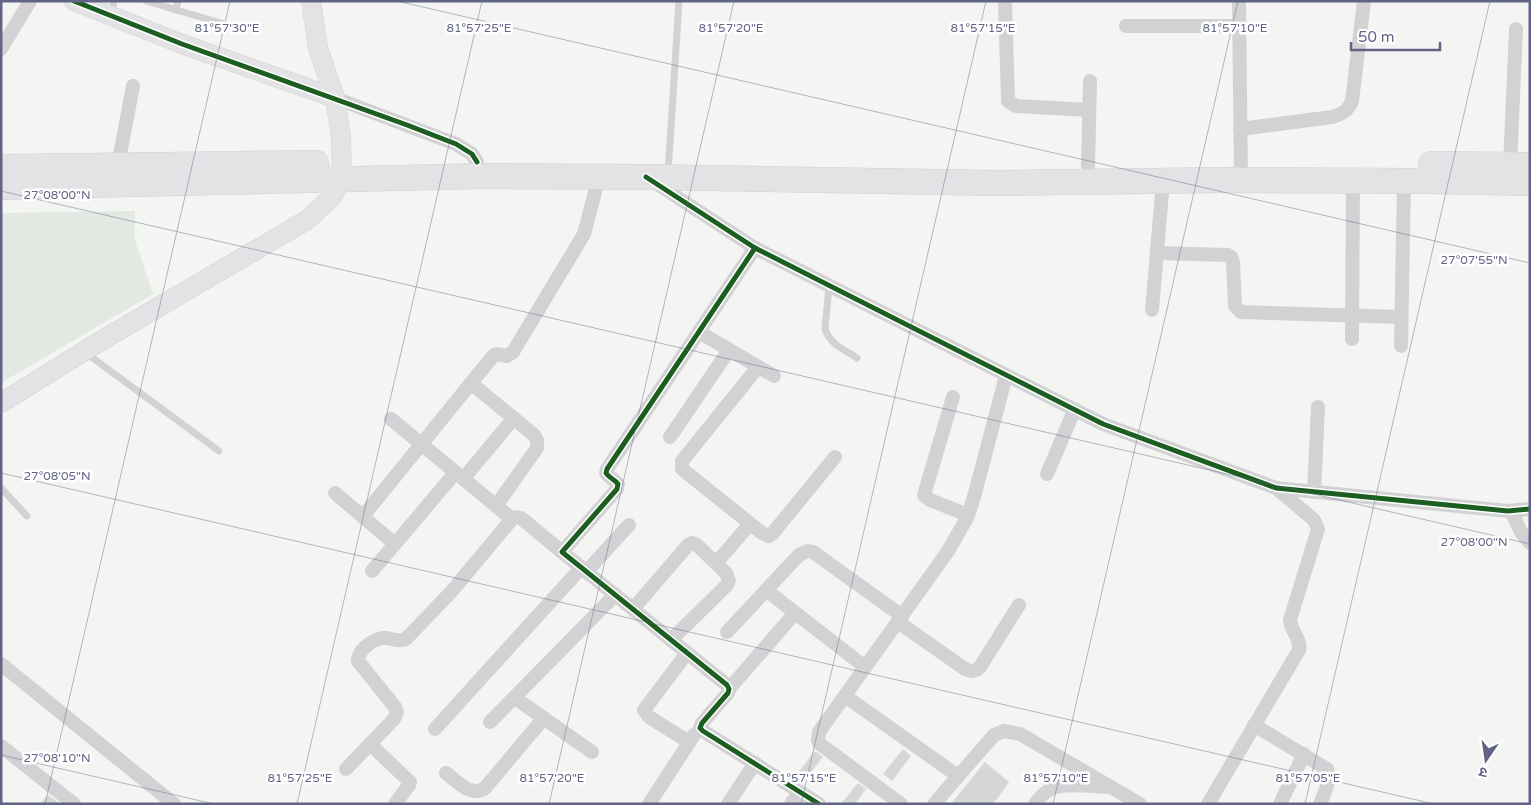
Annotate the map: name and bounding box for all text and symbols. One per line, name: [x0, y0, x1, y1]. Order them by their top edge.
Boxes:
scale bar: [1351, 20, 1440, 52]
text: 81°57'30"E: [194, 21, 260, 35]
text: 81°57'25"E: [446, 21, 512, 35]
text: 81°57'20"E: [698, 21, 764, 35]
text: 81°57'15"E: [950, 21, 1016, 35]
text: 81°57'10"E: [1202, 21, 1268, 35]
text: 50 m: [1358, 28, 1395, 46]
text: 27°08'00"N: [23, 188, 91, 202]
text: 27°07'55"N: [1440, 253, 1508, 267]
text: 27°08'05"N: [23, 469, 91, 483]
text: 27°08'00"N: [1440, 535, 1508, 549]
north arrow: [1461, 735, 1511, 785]
text: 27°08'10"N: [23, 751, 91, 765]
text: उ: [1477, 763, 1489, 781]
text: 81°57'25"E: [267, 771, 333, 785]
text: 81°57'20"E: [519, 771, 585, 785]
text: 81°57'15"E: [771, 771, 837, 785]
text: 81°57'10"E: [1023, 771, 1089, 785]
text: 81°57'05"E: [1275, 771, 1341, 785]

